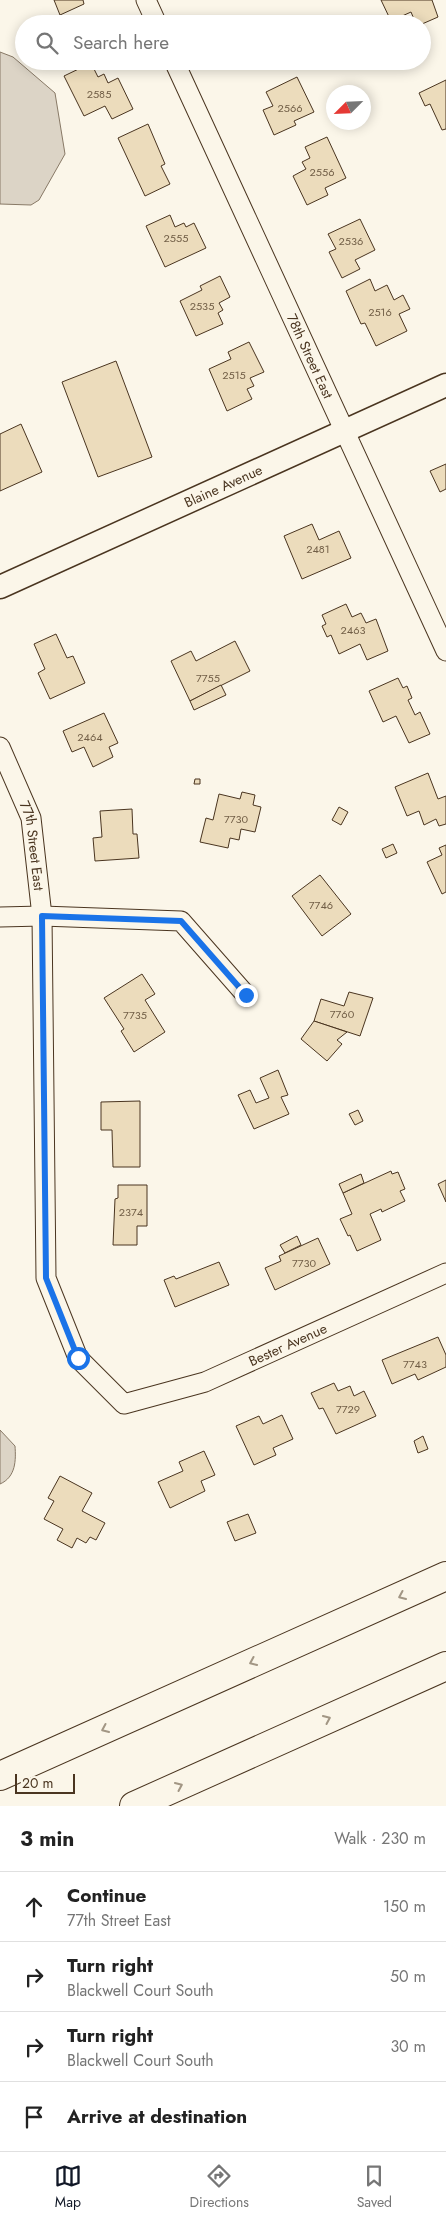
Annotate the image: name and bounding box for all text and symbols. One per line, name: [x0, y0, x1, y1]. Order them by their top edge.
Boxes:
search box: [15, 15, 431, 70]
icon: search: [33, 29, 61, 57]
text: Search here: [73, 29, 169, 56]
north arrow: [326, 85, 371, 130]
house number: 2585: [87, 86, 111, 102]
house number: 2566: [277, 100, 303, 116]
house number: 2556: [309, 164, 335, 180]
house number: 2555: [164, 230, 188, 246]
house number: 2536: [339, 233, 363, 249]
house number: 2535: [190, 298, 214, 314]
house number: 2516: [368, 304, 392, 320]
street label: 78th Street East: [282, 311, 338, 402]
house number: 2515: [222, 367, 246, 383]
street label: Blaine Avenue: [181, 460, 265, 512]
house number: 2481: [306, 541, 330, 557]
house number: 2463: [340, 622, 366, 638]
house number: 7755: [196, 670, 220, 686]
house number: 2464: [77, 729, 103, 745]
street label: 77th Street East: [15, 798, 49, 892]
house number: 7730: [224, 811, 248, 827]
house number: 7746: [309, 897, 333, 913]
route end: [235, 984, 258, 1007]
house number: 7760: [330, 1006, 355, 1022]
house number: 7735: [123, 1007, 147, 1023]
house number: 2374: [119, 1204, 144, 1220]
house number: 7730: [292, 1255, 316, 1271]
street label: Bester Avenue: [245, 1318, 330, 1371]
route start: [67, 1347, 90, 1370]
house number: 7743: [403, 1356, 427, 1372]
house number: 7729: [336, 1401, 360, 1417]
one-way arrow: [398, 1589, 407, 1600]
one-way arrow: [249, 1656, 258, 1667]
one-way arrow: [322, 1715, 331, 1726]
one-way arrow: [101, 1722, 110, 1733]
scale bar: [15, 1771, 75, 1794]
text: 20 m: [22, 1773, 54, 1793]
one-way arrow: [174, 1782, 183, 1792]
text: 3 min: [20, 1824, 74, 1854]
text: Walk · 230 m: [334, 1827, 426, 1850]
text: Continue: [67, 1882, 146, 1909]
icon: ahead: [20, 1893, 48, 1921]
text: 150 m: [383, 1895, 426, 1918]
text: 77th Street East: [67, 1909, 171, 1932]
text: Turn right: [67, 1952, 153, 1979]
icon: right: [20, 1963, 48, 1991]
text: 50 m: [390, 1965, 426, 1988]
text: Blackwell Court South: [67, 1979, 214, 2002]
text: Turn right: [67, 2022, 153, 2049]
icon: right: [20, 2033, 48, 2061]
text: 30 m: [390, 2035, 426, 2058]
text: Blackwell Court South: [67, 2049, 214, 2072]
icon: arrive: [20, 2103, 48, 2131]
text: Arrive at destination: [67, 2103, 247, 2130]
tab: Map: [54, 2162, 82, 2212]
tab: Directions: [190, 2162, 249, 2212]
tab: Saved: [357, 2162, 392, 2212]

